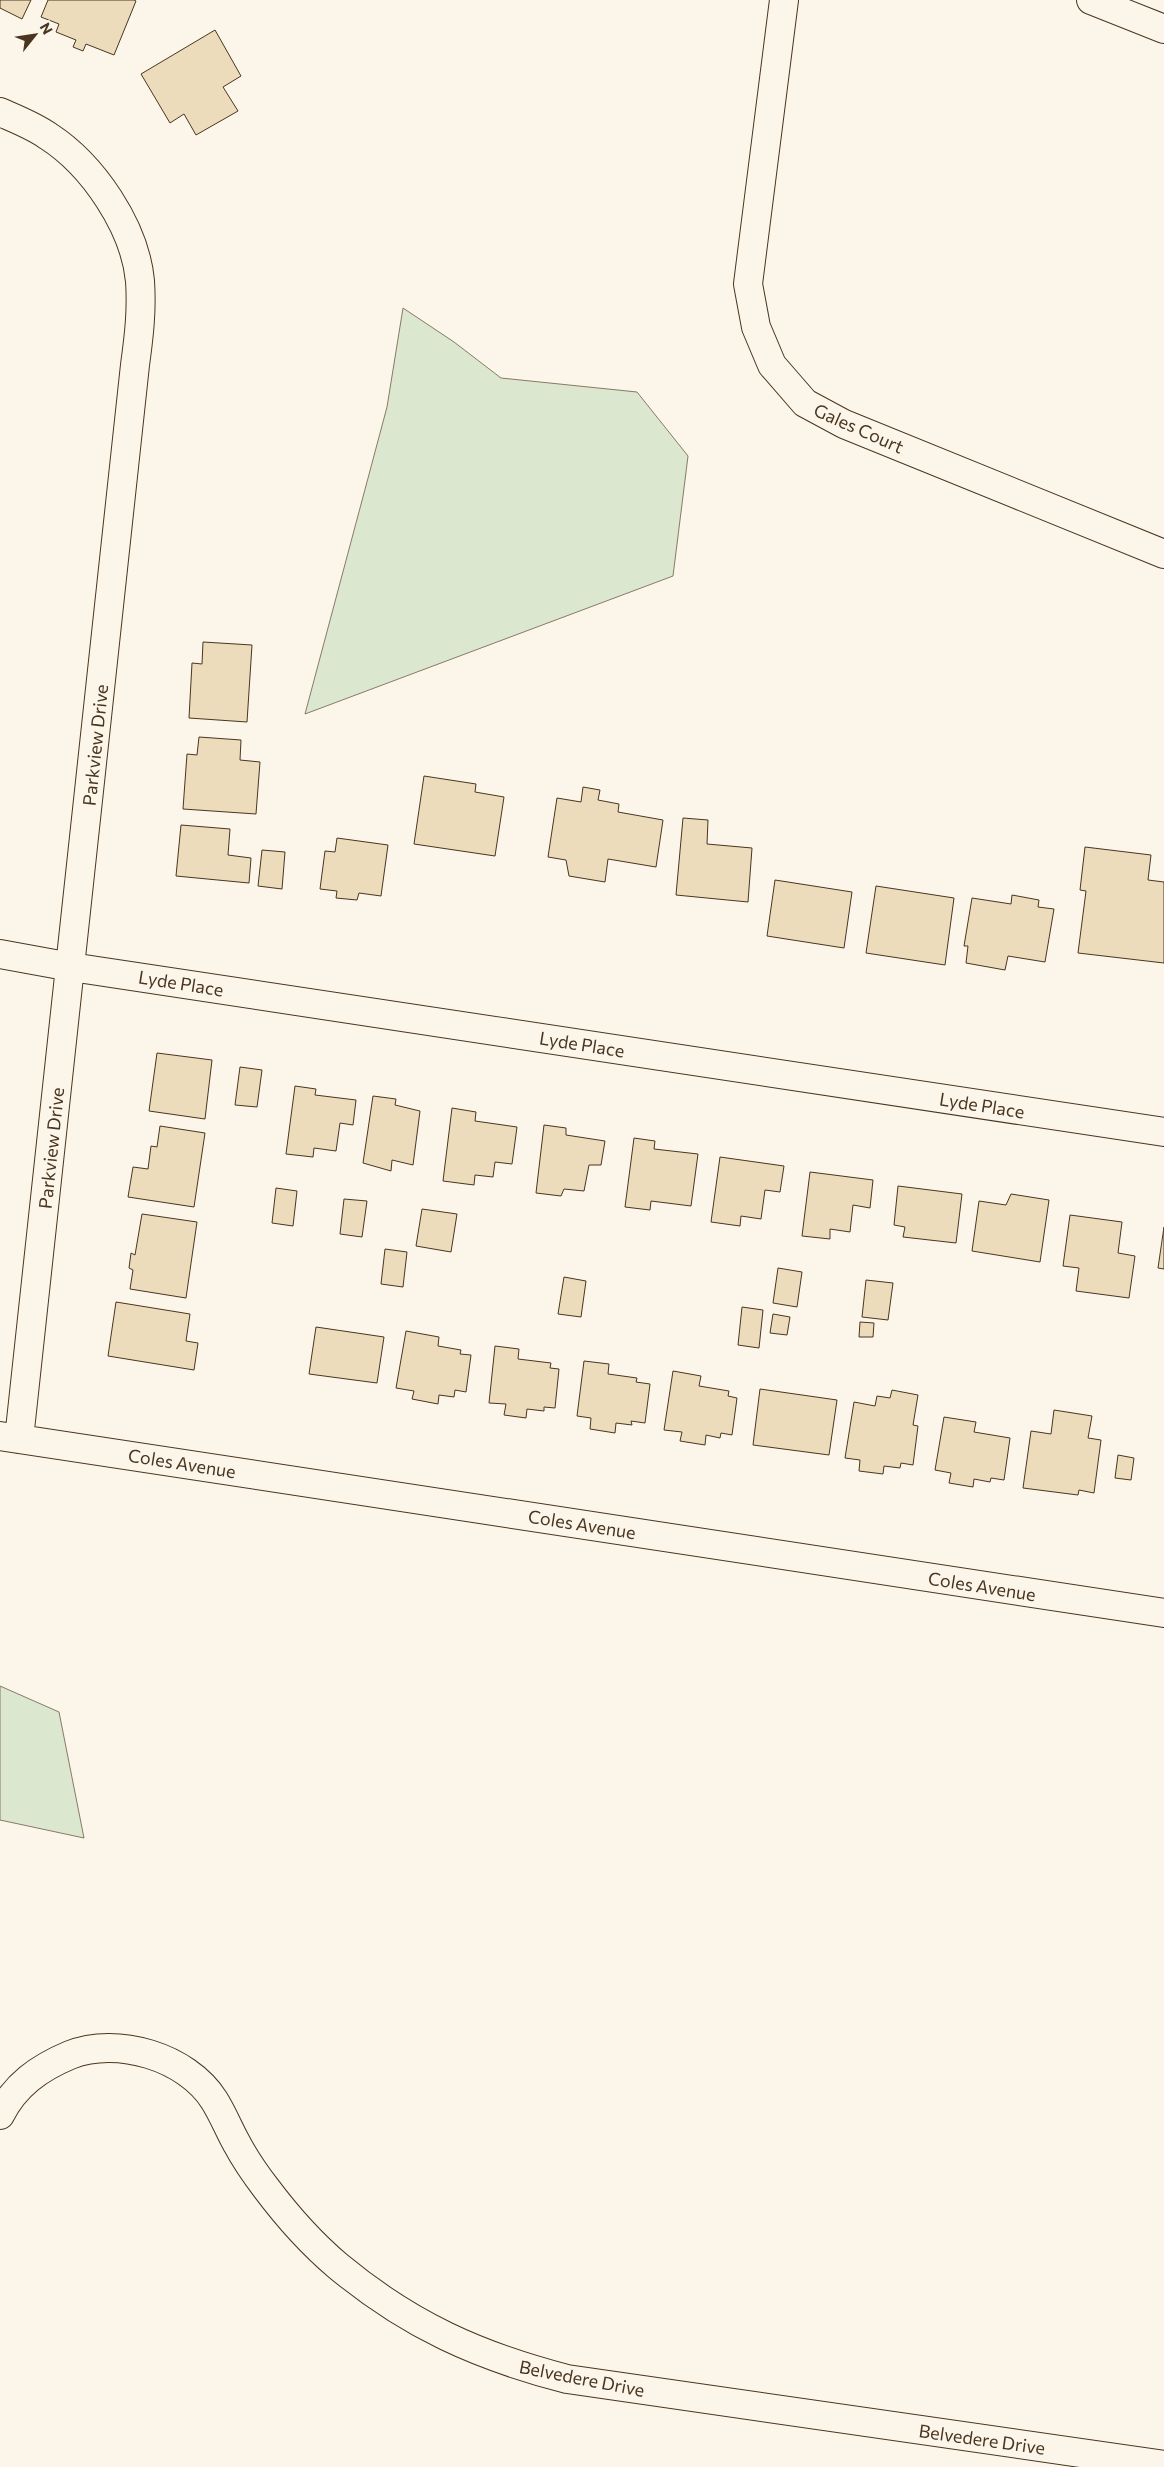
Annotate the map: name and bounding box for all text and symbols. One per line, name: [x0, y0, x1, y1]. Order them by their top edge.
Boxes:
north arrow: [10, 10, 60, 60]
text: N: [37, 19, 57, 37]
street label: Gales Court: [811, 398, 907, 458]
street label: Parkview Drive: [78, 683, 112, 807]
street label: Lyde Place: [137, 965, 225, 1001]
street label: Lyde Place: [538, 1026, 626, 1062]
street label: Parkview Drive: [34, 1086, 68, 1210]
street label: Lyde Place: [938, 1087, 1026, 1123]
street label: Coles Avenue: [127, 1444, 237, 1482]
street label: Coles Avenue: [527, 1505, 637, 1543]
street label: Coles Avenue: [927, 1567, 1037, 1605]
street label: Belvedere Drive: [517, 2355, 647, 2401]
street label: Belvedere Drive: [917, 2419, 1047, 2459]

